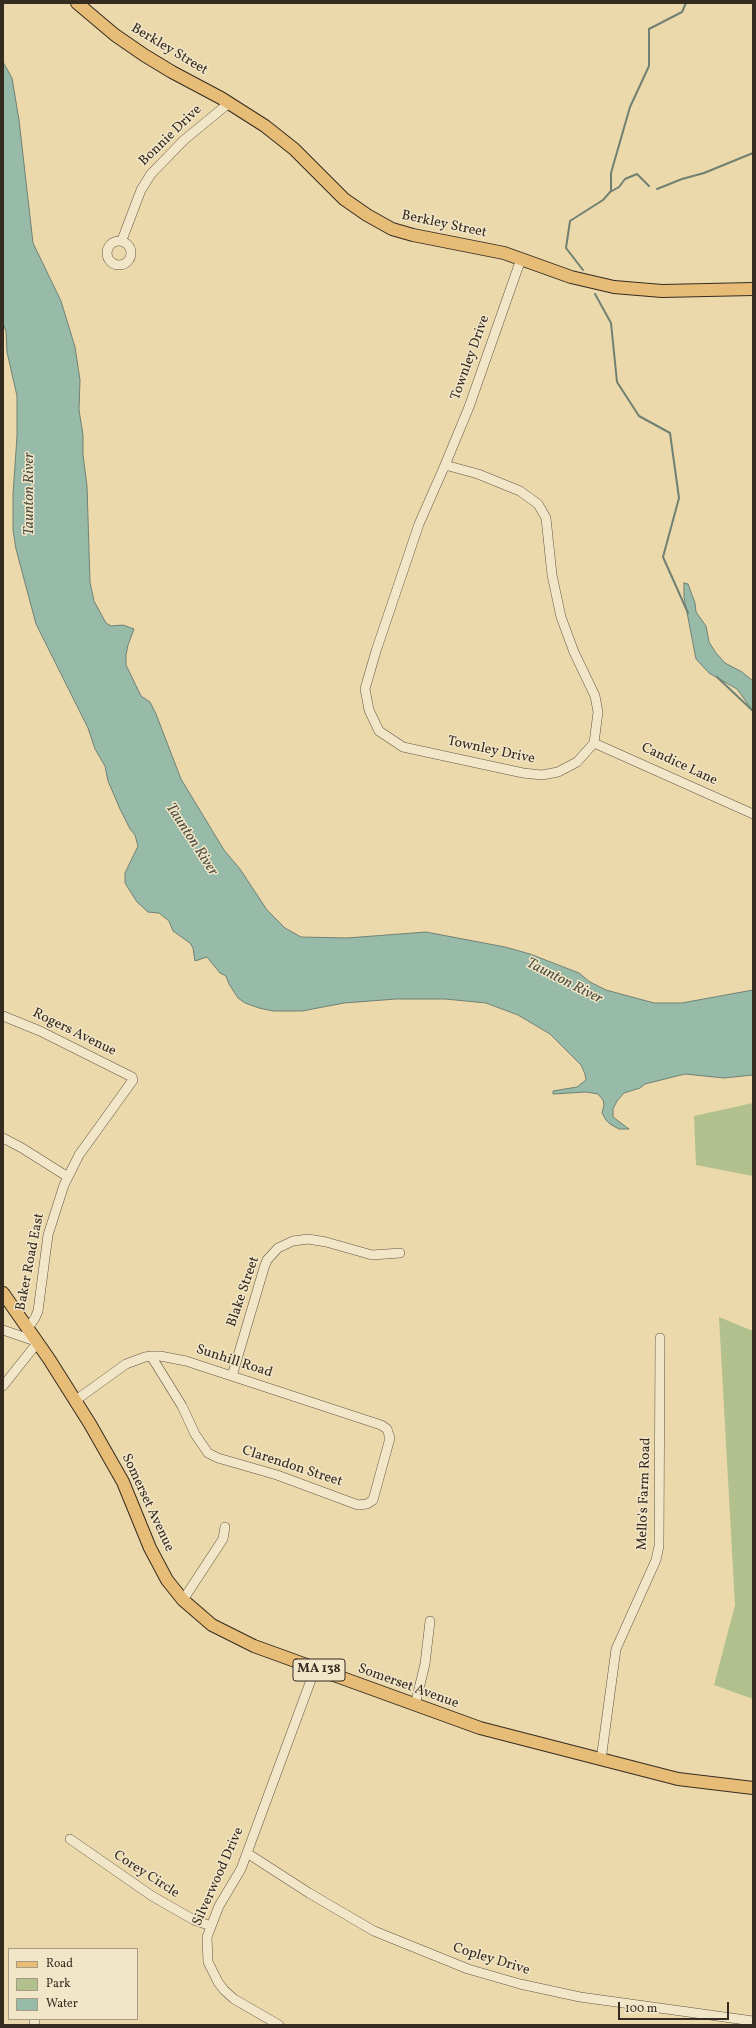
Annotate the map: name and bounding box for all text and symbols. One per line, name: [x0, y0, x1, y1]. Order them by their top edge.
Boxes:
street label: Berkley Street: [128, 20, 210, 80]
street label: Bonnie Drive: [136, 102, 206, 170]
street label: Berkley Street: [400, 208, 488, 242]
street label: Townley Drive: [448, 313, 494, 403]
water label: Taunton River: [21, 452, 39, 536]
street label: Townley Drive: [446, 734, 536, 768]
street label: Candice Lane: [638, 740, 720, 790]
water label: Taunton River: [161, 800, 221, 880]
water label: Taunton River: [523, 955, 605, 1009]
street label: Rogers Avenue: [29, 1006, 119, 1060]
street label: Baker Road East: [13, 1212, 49, 1312]
street label: Blake Street: [224, 1255, 264, 1329]
street label: Sunhill Road: [194, 1342, 274, 1382]
street label: Mello's Farm Road: [635, 1437, 655, 1551]
street label: Clarendon Street: [240, 1443, 344, 1491]
street label: Somerset Avenue: [117, 1451, 177, 1555]
road number: MA 138: [293, 1659, 345, 1681]
street label: Somerset Avenue: [355, 1661, 461, 1713]
street label: Silverwood Drive: [190, 1825, 248, 1929]
street label: Corey Circle: [110, 1847, 182, 1903]
street label: Copley Drive: [450, 1940, 532, 1980]
legend: [8, 1948, 138, 2020]
text: Road: [46, 1956, 73, 1972]
text: Park: [46, 1976, 71, 1992]
scale bar: [620, 1994, 731, 2020]
text: Water: [46, 1996, 78, 2012]
text: 100 m: [625, 2001, 657, 2017]

